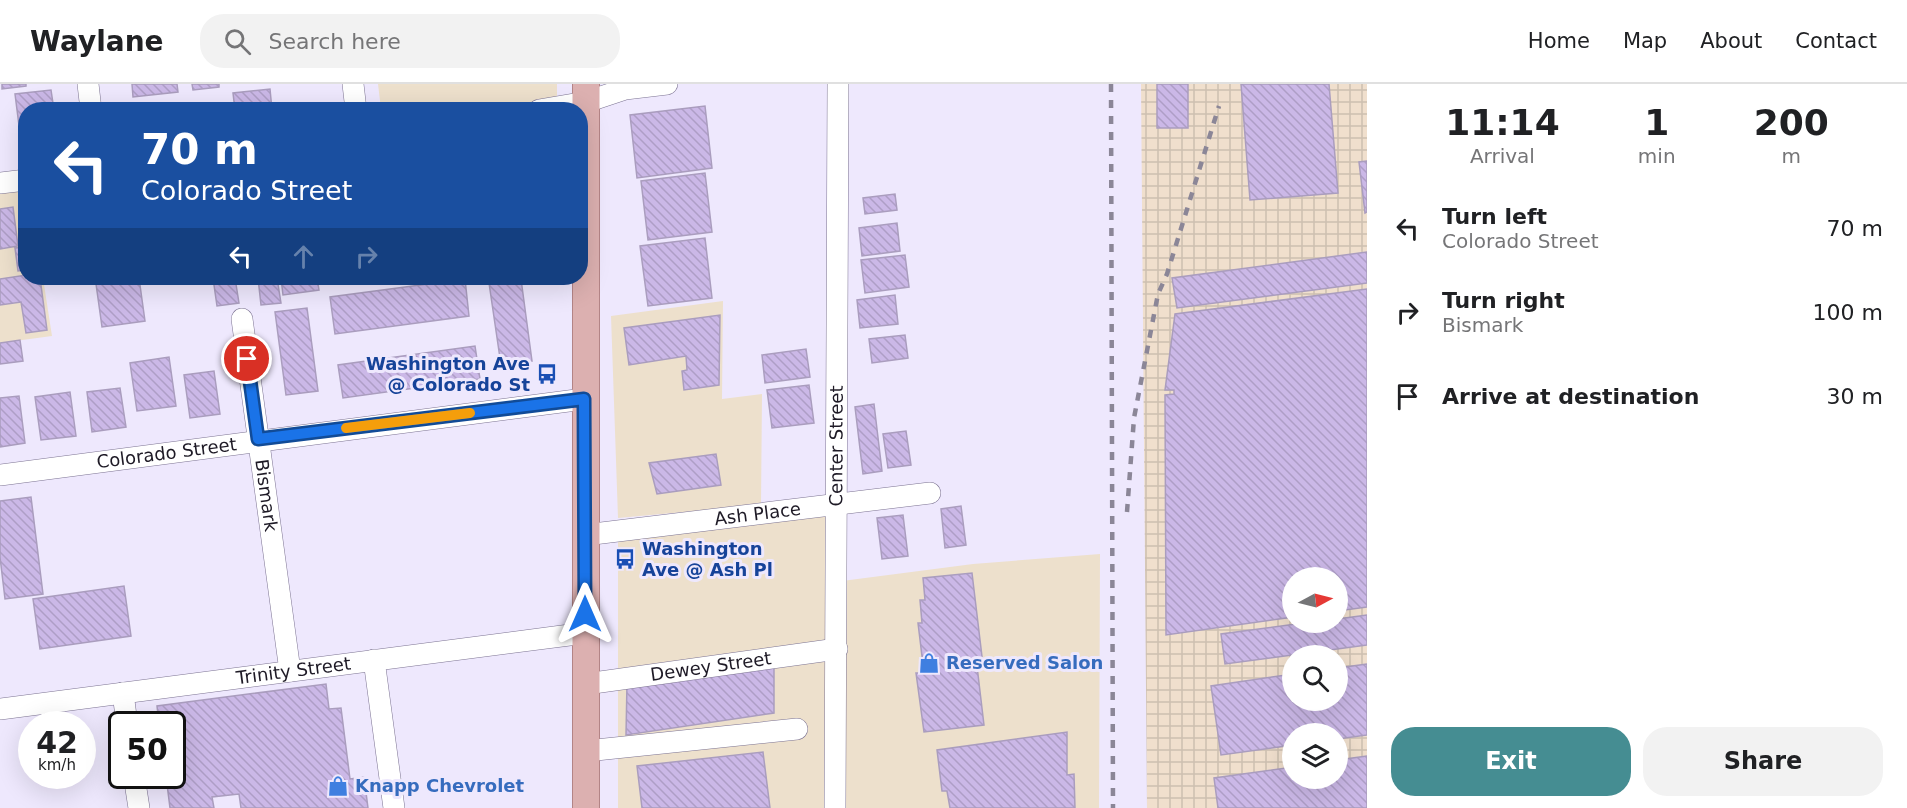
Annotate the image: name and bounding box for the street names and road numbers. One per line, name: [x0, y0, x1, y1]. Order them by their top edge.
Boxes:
street label: Center Street: [825, 385, 847, 507]
street label: Colorado Street: [95, 433, 238, 472]
street label: Bismark: [251, 458, 282, 534]
street label: Ash Place: [713, 498, 802, 529]
street label: Dewey Street: [649, 647, 773, 685]
street label: Trinity Street: [234, 653, 352, 688]

